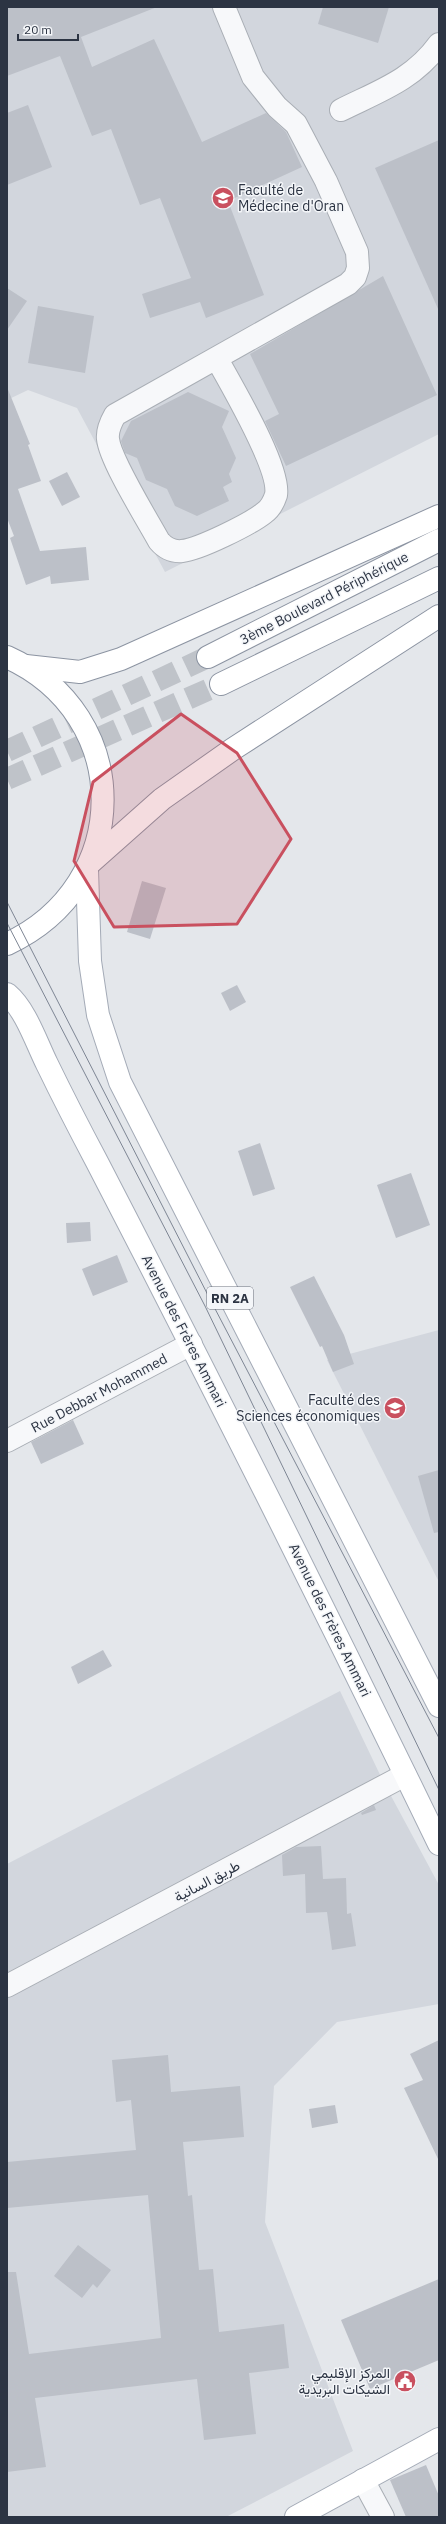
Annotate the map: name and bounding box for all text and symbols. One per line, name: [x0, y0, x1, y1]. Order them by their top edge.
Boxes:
scale bar: [18, 16, 78, 42]
text: 20 m: [24, 22, 52, 37]
place label: Faculté de Médecine d'Oran: [238, 181, 344, 215]
school or university icon: Faculté de Médecine d'Oran: [210, 185, 236, 211]
street label: 3ème Boulevard Périphérique: [237, 547, 412, 648]
street label: Avenue des Frères Ammari: [138, 1252, 230, 1410]
road number: RN 2A: [207, 1287, 253, 1309]
street label: Rue Debbar Mohammed: [28, 1349, 170, 1437]
place label: Faculté des Sciences économiques: [236, 1391, 380, 1425]
school or university icon: Faculté des Sciences économiques: [382, 1395, 408, 1421]
street label: Avenue des Frères Ammari: [285, 1540, 375, 1700]
street label: طريق السانية: [171, 1856, 243, 1906]
place label: المركز الإقليمي الشيكات البريدية: [298, 2364, 390, 2398]
public building icon: المركز الإقليمي الشيكات البريدية: [392, 2368, 418, 2394]

